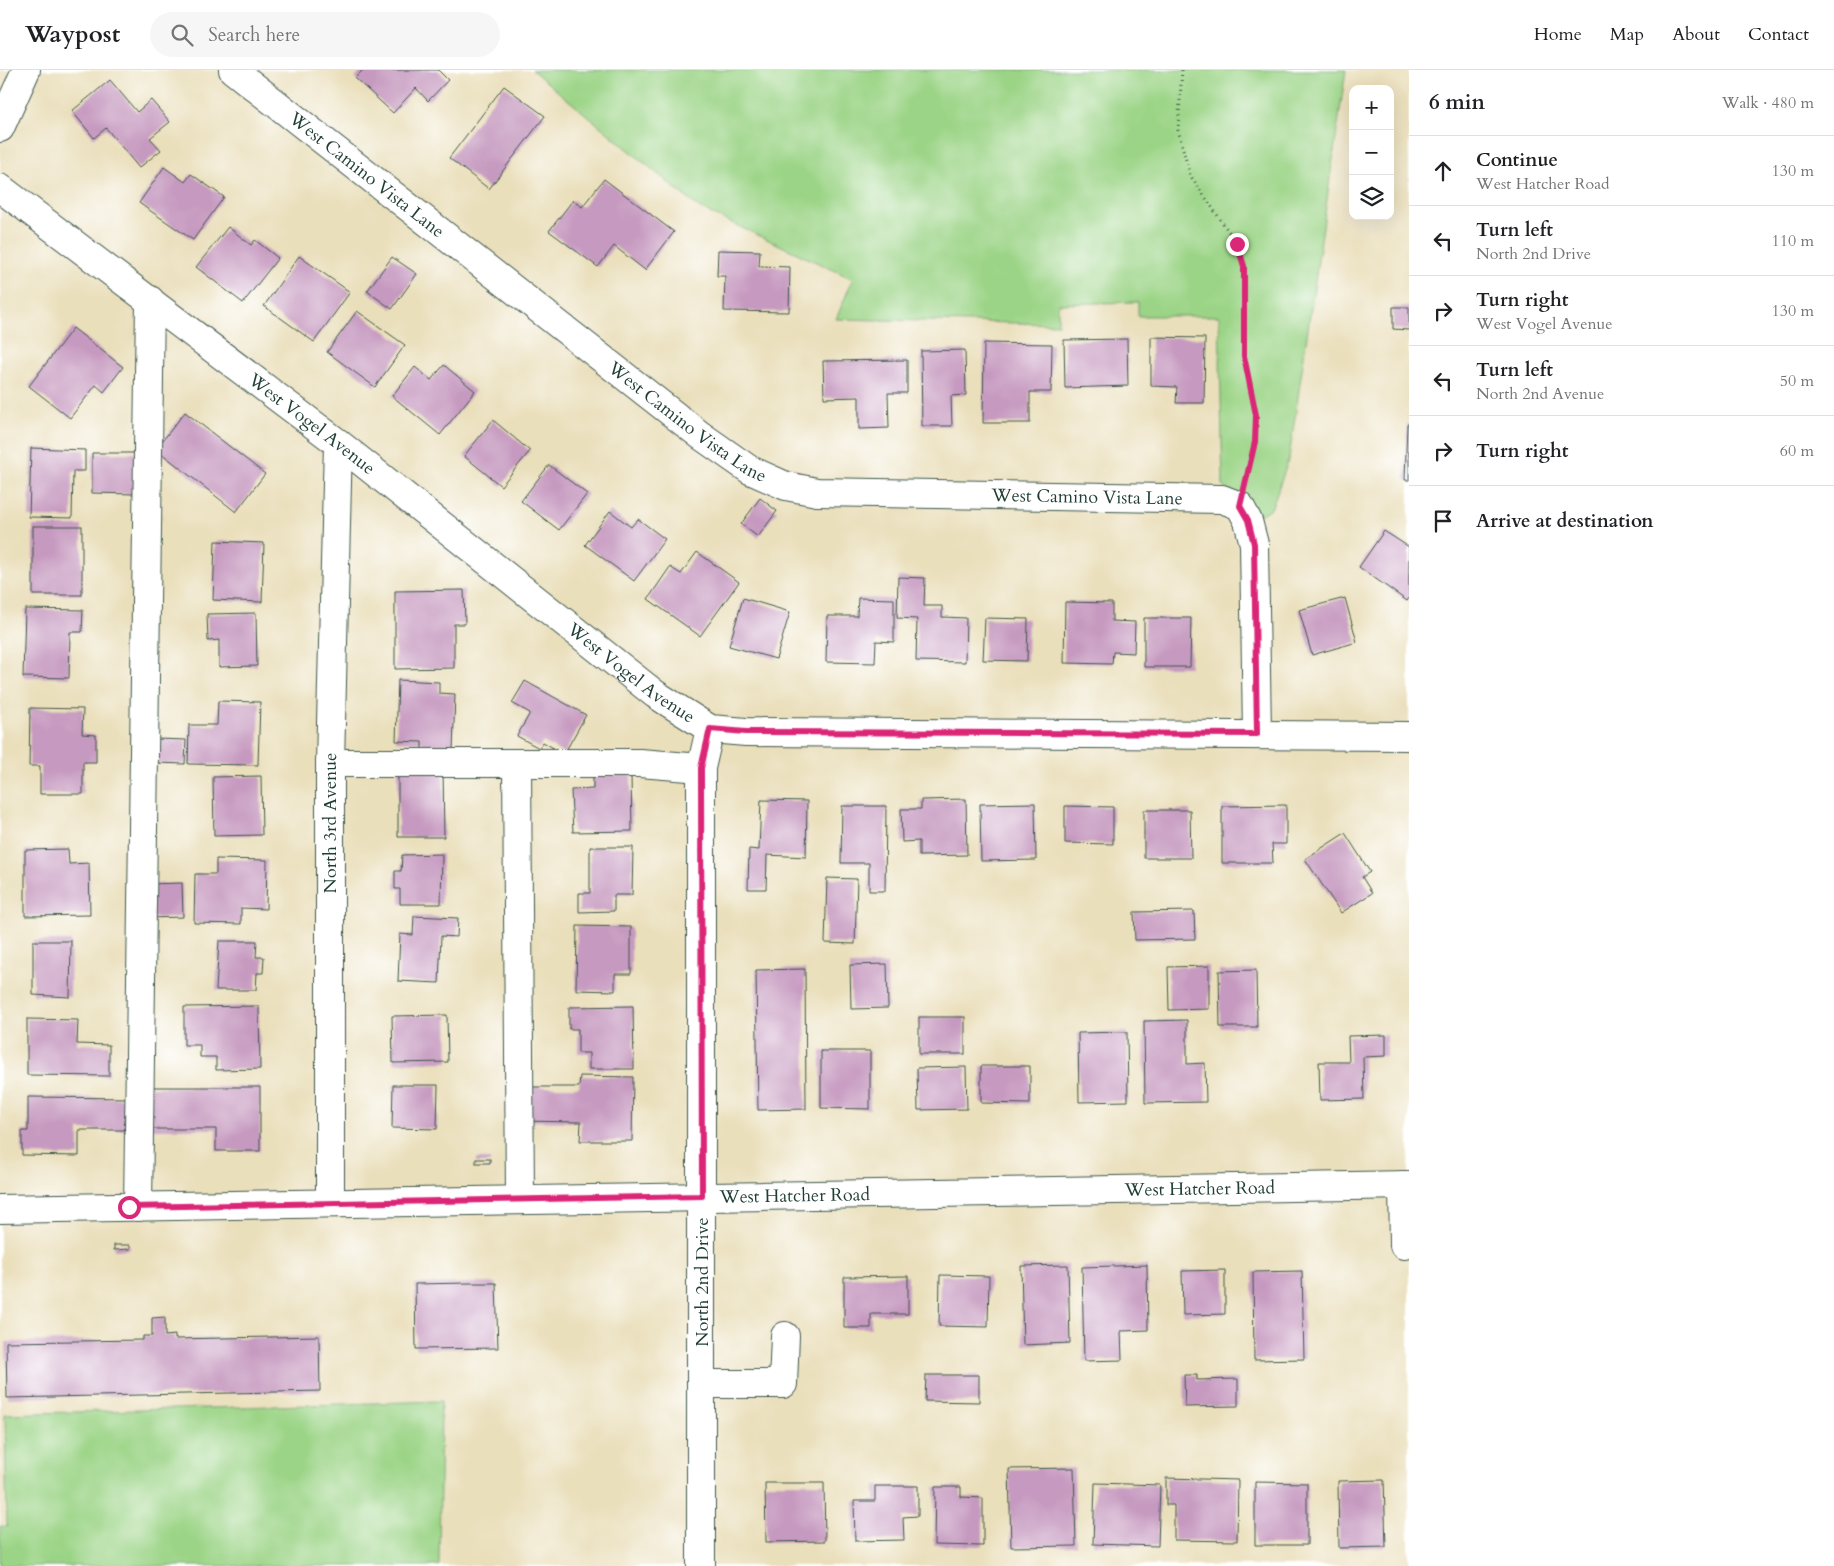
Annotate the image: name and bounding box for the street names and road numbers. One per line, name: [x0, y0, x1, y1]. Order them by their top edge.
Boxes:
street label: West Camino Vista Lane: [283, 105, 450, 243]
street label: West Camino Vista Lane: [602, 355, 770, 488]
street label: West Vogel Avenue: [242, 367, 381, 480]
street label: West Camino Vista Lane: [991, 483, 1183, 511]
street label: West Vogel Avenue: [561, 616, 700, 729]
street label: North 3rd Avenue: [318, 752, 343, 893]
street label: West Hatcher Road: [1123, 1175, 1276, 1202]
street label: West Hatcher Road: [718, 1182, 871, 1209]
street label: North 2nd Drive: [690, 1217, 715, 1347]

